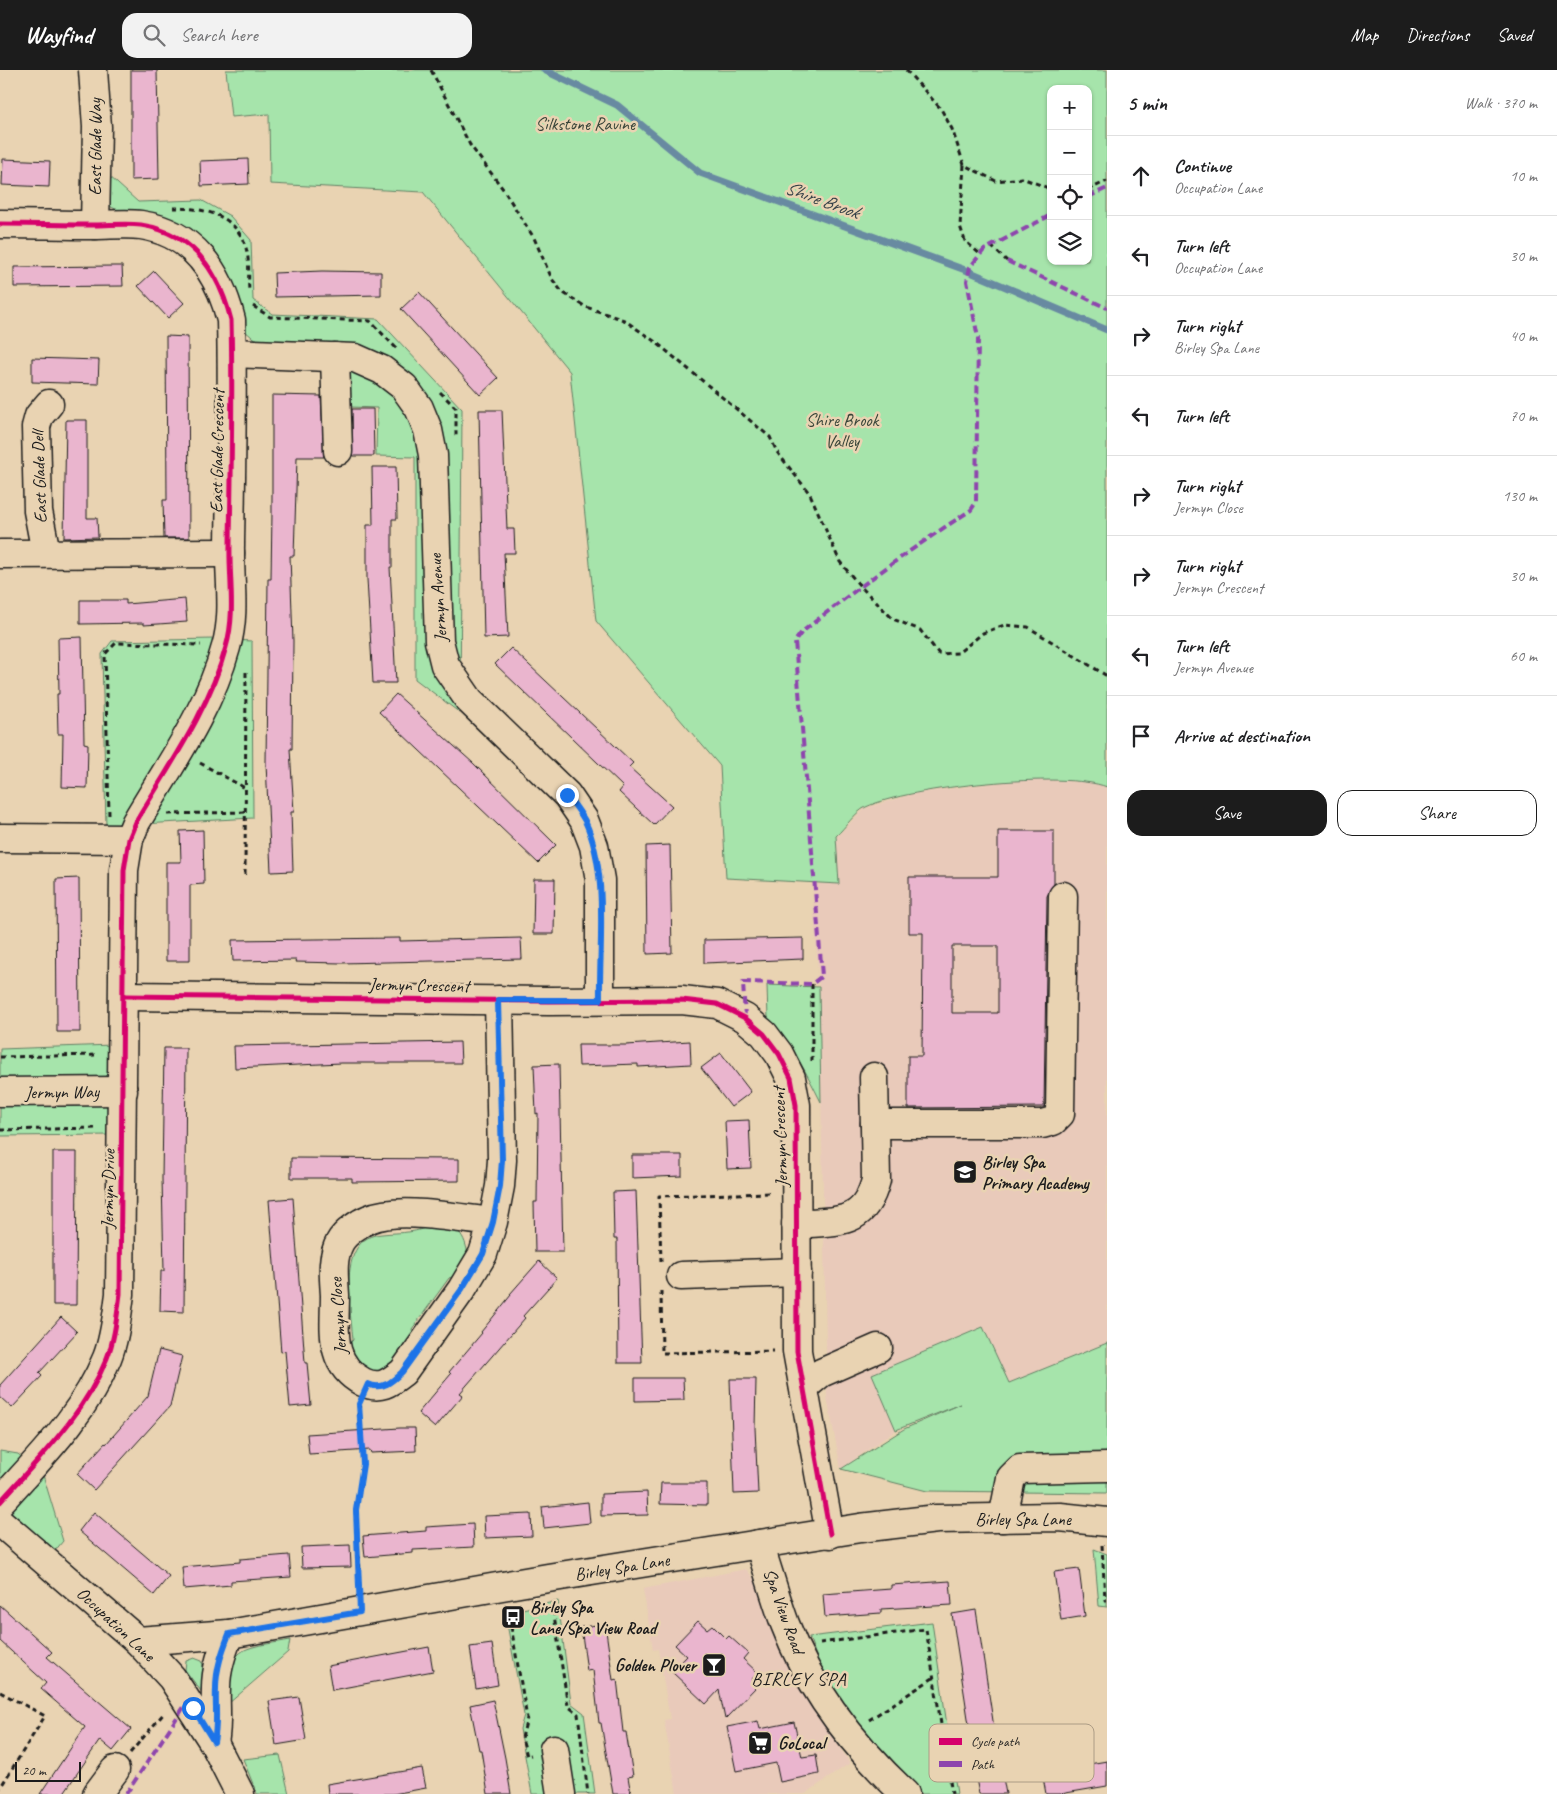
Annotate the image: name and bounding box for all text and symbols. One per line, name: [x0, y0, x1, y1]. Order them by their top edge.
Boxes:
search box: [122, 13, 472, 58]
text: Wayfind: [25, 20, 92, 50]
icon: search: [140, 21, 168, 49]
text: Search here: [180, 23, 258, 47]
text: Map: [1351, 24, 1378, 46]
text: Directions: [1406, 24, 1469, 46]
text: Saved: [1497, 24, 1532, 46]
map controls: [1047, 85, 1092, 265]
button: +: [1047, 85, 1092, 130]
text: 5 min: [1127, 90, 1167, 116]
text: Walk · 370 m: [1465, 93, 1537, 113]
street label: East Glade Way: [84, 97, 106, 196]
park label: Silkstone Ravine: [535, 113, 636, 135]
button: −: [1047, 130, 1092, 175]
text: Continue: [1174, 154, 1231, 178]
icon: ahead: [1127, 162, 1155, 190]
text: 10 m: [1510, 166, 1537, 186]
button: locate: [1047, 175, 1092, 220]
water label: Shire Brook: [782, 176, 865, 225]
text: Occupation Lane: [1174, 178, 1262, 198]
button: layers: [1047, 220, 1092, 265]
text: Turn left: [1174, 234, 1229, 258]
icon: left: [1127, 242, 1155, 270]
text: 30 m: [1510, 246, 1537, 266]
text: Occupation Lane: [1174, 258, 1262, 278]
text: Turn right: [1174, 314, 1241, 338]
icon: right: [1127, 322, 1155, 350]
text: 40 m: [1510, 326, 1537, 346]
text: Birley Spa Lane: [1174, 338, 1259, 358]
street label: East Glade Crescent: [205, 386, 229, 513]
icon: left: [1127, 402, 1155, 430]
text: Turn left: [1174, 404, 1229, 428]
text: 70 m: [1510, 406, 1537, 426]
park label: Shire Brook Valley: [806, 409, 880, 452]
street label: East Glade Dell: [26, 427, 52, 524]
text: Turn right: [1174, 474, 1241, 498]
icon: right: [1127, 482, 1155, 510]
text: 130 m: [1503, 486, 1537, 506]
text: Jermyn Close: [1174, 498, 1243, 518]
street label: Jermyn Avenue: [424, 552, 452, 644]
text: Turn right: [1174, 554, 1241, 578]
icon: right: [1127, 562, 1155, 590]
text: 30 m: [1510, 566, 1537, 586]
text: Jermyn Crescent: [1174, 578, 1263, 598]
text: Turn left: [1174, 634, 1229, 658]
icon: left: [1127, 642, 1155, 670]
text: 60 m: [1510, 646, 1537, 666]
text: Jermyn Avenue: [1174, 658, 1253, 678]
icon: arrive: [1127, 722, 1155, 750]
text: Arrive at destination: [1174, 724, 1310, 748]
route end: [556, 784, 579, 807]
button: Save: [1127, 790, 1327, 836]
button: Share: [1337, 790, 1537, 836]
street label: Jermyn Crescent: [368, 973, 472, 997]
street label: Jermyn Way: [24, 1080, 101, 1104]
street label: Jermyn Crescent: [767, 1083, 793, 1189]
street label: Jermyn Drive: [96, 1148, 120, 1230]
place label: Birley Spa Primary Academy: [982, 1151, 1091, 1194]
school or university icon: Birley Spa Primary Academy: [952, 1159, 978, 1185]
street label: Jermyn Close: [324, 1276, 352, 1356]
street label: Birley Spa Lane: [975, 1508, 1072, 1530]
street label: Birley Spa Lane: [573, 1548, 672, 1585]
street label: Spa View Road: [758, 1565, 811, 1659]
street label: Occupation Lane: [72, 1582, 161, 1667]
place label: Birley Spa Lane/Spa View Road: [530, 1596, 659, 1639]
bus stop icon: Birley Spa Lane/Spa View Road: [500, 1604, 526, 1630]
bar icon: Golden Plover: [701, 1652, 727, 1678]
place label: Golden Plover: [615, 1654, 699, 1676]
district label: BIRLEY SPA: [751, 1667, 847, 1691]
route start: [182, 1697, 205, 1720]
legend: [929, 1724, 1094, 1782]
supermarket icon: GoLocal: [747, 1730, 773, 1756]
place label: GoLocal: [778, 1732, 829, 1754]
text: Cycle path: [971, 1733, 1020, 1750]
text: Path: [971, 1756, 995, 1773]
scale bar: [15, 1759, 81, 1782]
text: 20 m: [22, 1762, 46, 1779]

